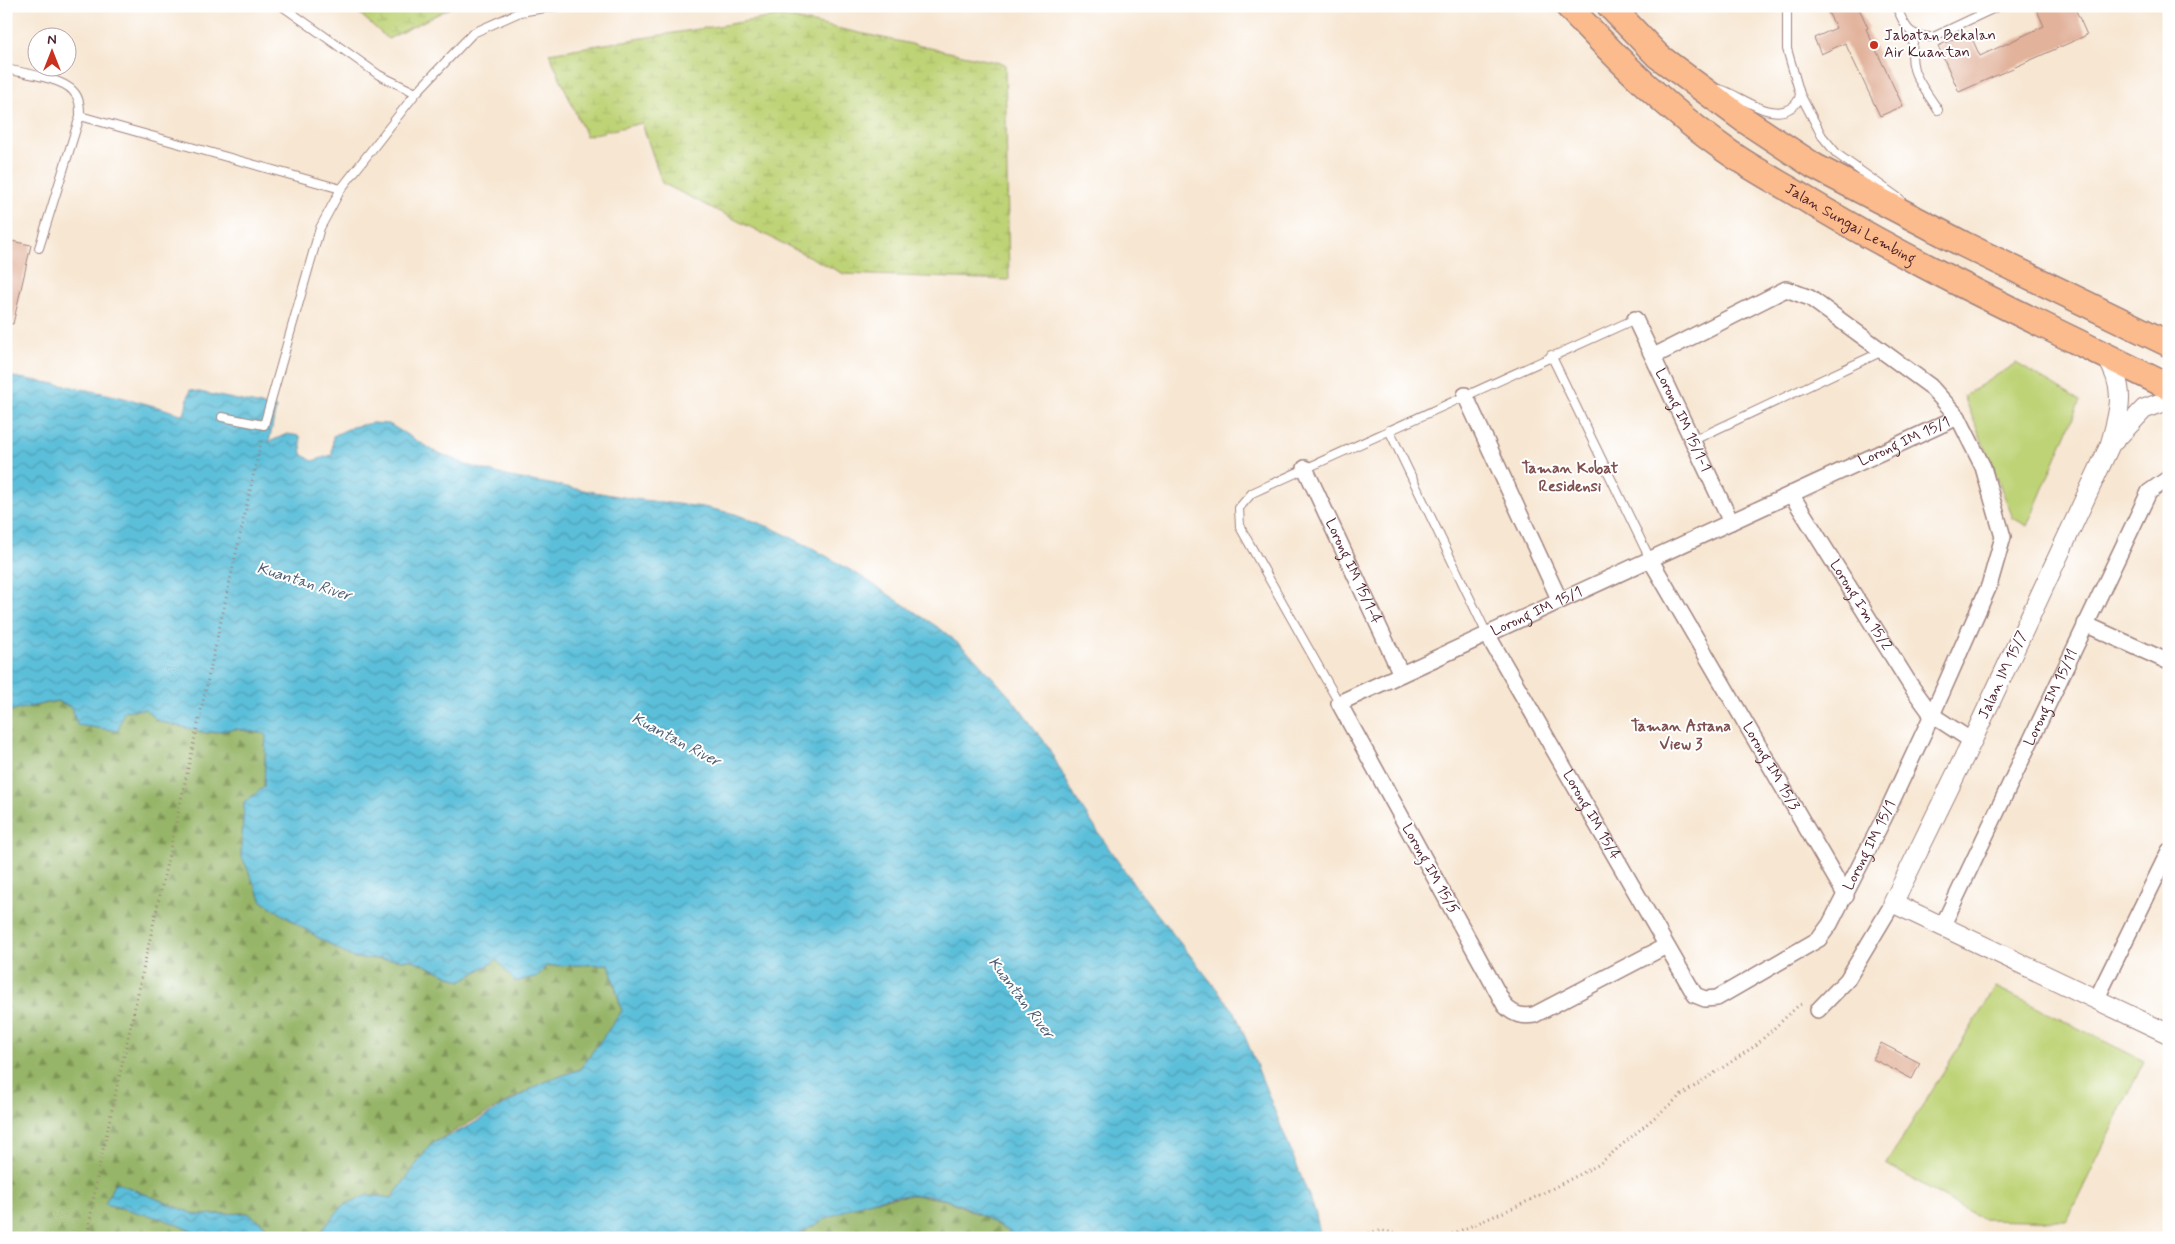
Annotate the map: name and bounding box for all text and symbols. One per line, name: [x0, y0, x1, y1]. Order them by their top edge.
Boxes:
place label: Jabatan Bekalan Air Kuantan: [1884, 26, 1996, 63]
north arrow: [28, 28, 78, 78]
text: N: [47, 31, 57, 49]
marker: Jabatan Bekalan Air Kuantan: [1868, 39, 1880, 51]
street label: Jalan Sungai Lembing: [1781, 179, 1919, 270]
street label: Lorong IM 15/1-1: [1650, 365, 1716, 475]
street label: Lorong IM 15/1: [1855, 412, 1953, 472]
district label: Taman Kobat Residensi: [1522, 458, 1619, 497]
street label: Lorong IM 15/1-4: [1320, 515, 1386, 627]
street label: Lorong Im 15/2: [1825, 556, 1896, 654]
water label: Kuantan River: [254, 558, 356, 607]
street label: Lorong IM 15/1: [1488, 582, 1586, 641]
street label: Jalan IM 15/7: [1974, 628, 2032, 722]
street label: Lorong IM 15/11: [2020, 646, 2083, 749]
water label: Kuantan River: [628, 708, 726, 773]
district label: Taman Astana View 3: [1631, 716, 1731, 755]
street label: Lorong IM 15/3: [1737, 719, 1804, 814]
street label: Lorong IM 15/4: [1558, 767, 1625, 864]
street label: Lorong IM 15/1: [1839, 797, 1901, 894]
street label: Lorong IM 15/5: [1396, 820, 1463, 918]
water label: Kuantan River: [983, 953, 1060, 1045]

